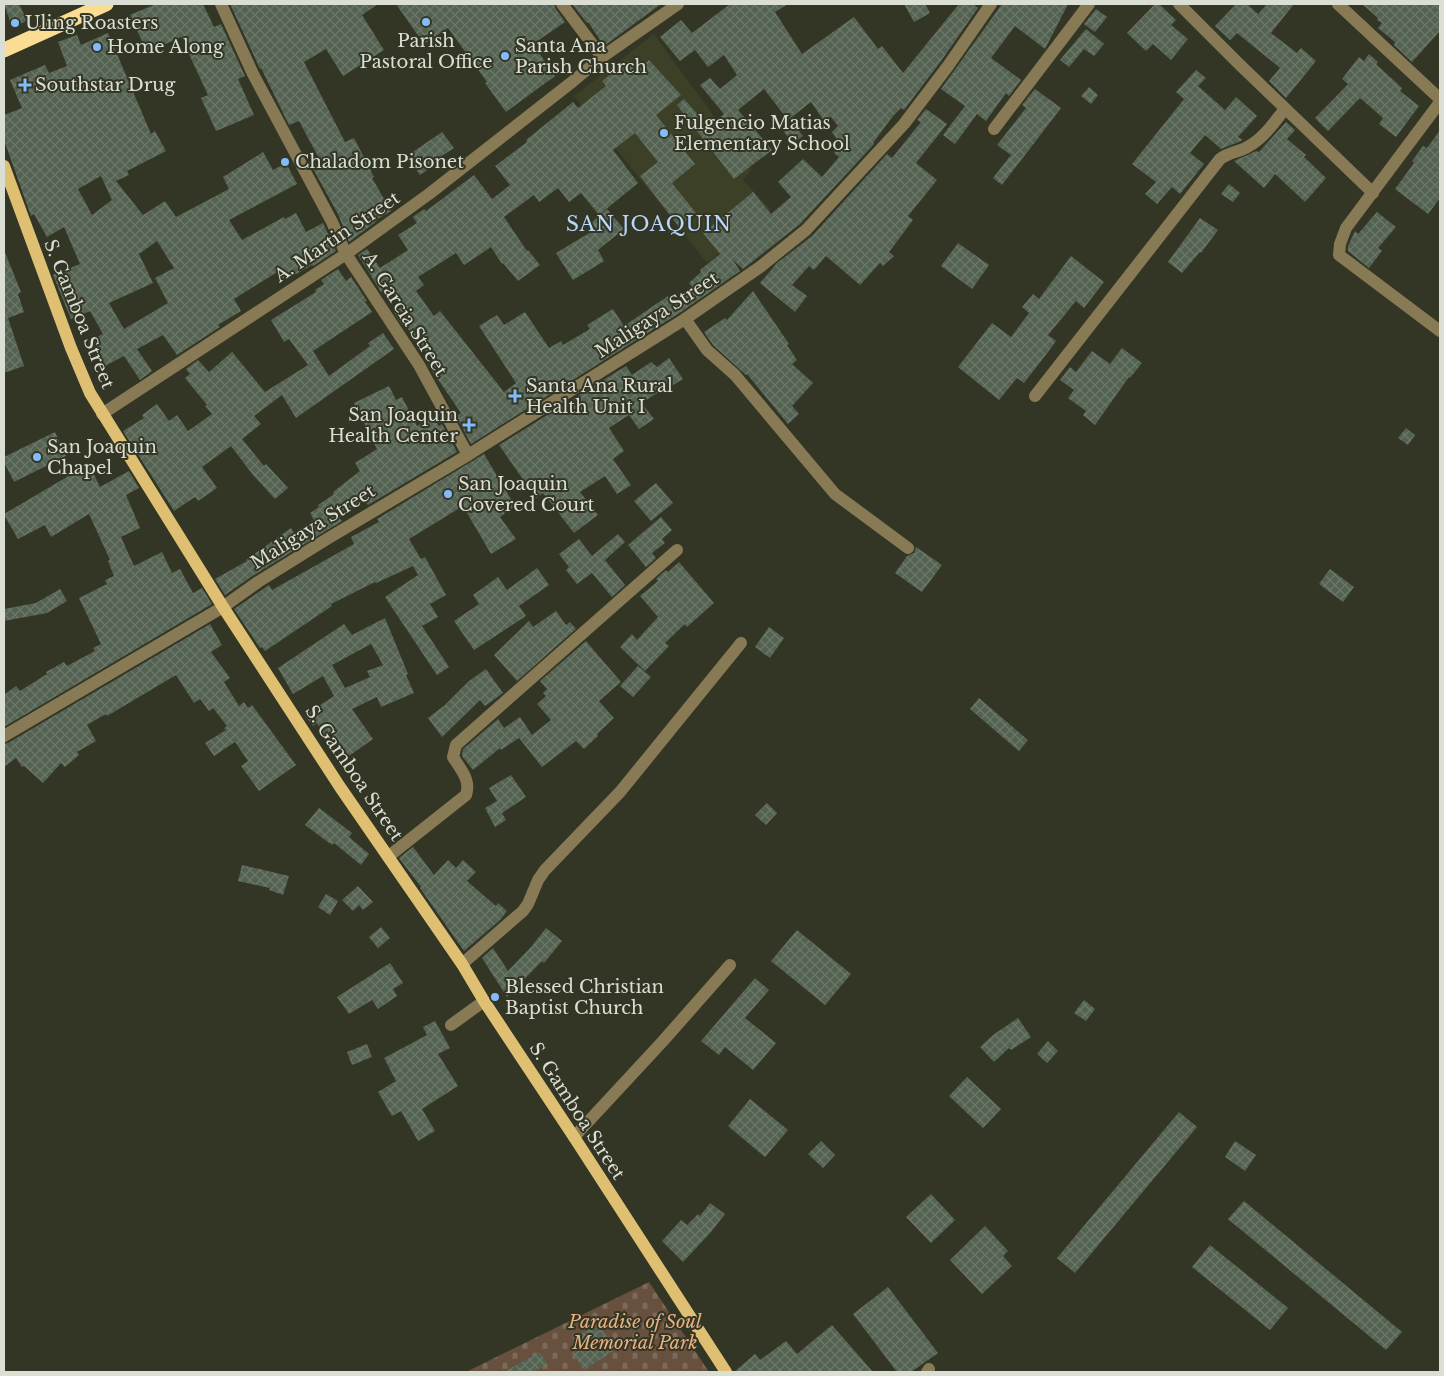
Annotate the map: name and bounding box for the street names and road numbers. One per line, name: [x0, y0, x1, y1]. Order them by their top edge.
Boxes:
street label: A. Martin Street: [269, 187, 404, 288]
street label: S. Gamboa Street: [39, 236, 119, 392]
street label: A. Garcia Street: [357, 247, 452, 381]
street label: Maligaya Street: [591, 267, 723, 363]
street label: Maligaya Street: [247, 480, 379, 574]
street label: S. Gamboa Street: [300, 701, 408, 845]
street label: S. Gamboa Street: [524, 1038, 630, 1184]

